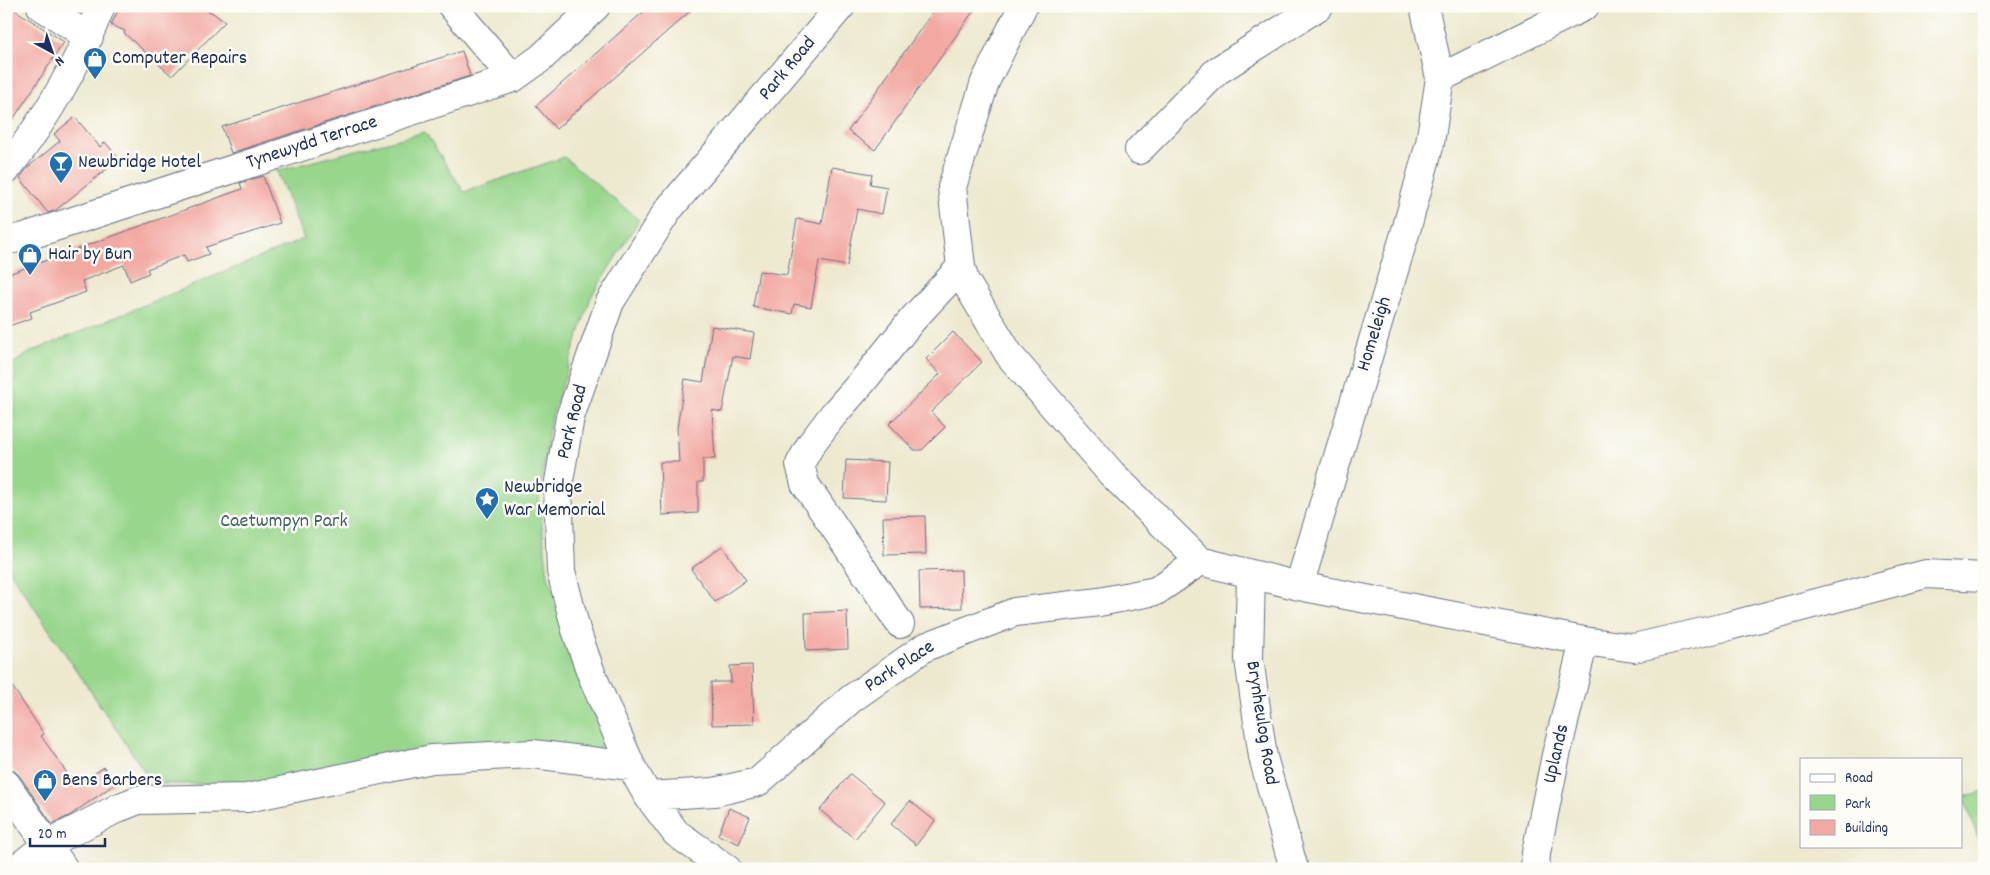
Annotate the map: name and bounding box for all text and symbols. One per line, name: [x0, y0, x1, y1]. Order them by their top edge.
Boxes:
north arrow: [28, 28, 78, 78]
street label: Park Road: [753, 31, 823, 107]
place label: Computer Repairs: [112, 45, 247, 73]
shop icon: Computer Repairs: [82, 46, 108, 80]
text: N: [50, 51, 68, 70]
street label: Tynewydd Terrace: [243, 109, 381, 177]
place label: Newbridge Hotel: [78, 149, 201, 177]
bar icon: Newbridge Hotel: [48, 150, 74, 184]
place label: Hair by Bun: [48, 241, 132, 269]
shop icon: Hair by Bun: [17, 242, 43, 276]
street label: Homeleigh: [1350, 293, 1400, 375]
street label: Park Road: [550, 382, 596, 462]
place label: Newbridge War Memorial: [504, 474, 605, 525]
place icon: Newbridge War Memorial: [474, 486, 500, 520]
park label: Caetwmpyn Park: [220, 508, 348, 536]
street label: Park Place: [859, 634, 941, 700]
street label: Brynheulog Road: [1237, 659, 1285, 787]
street label: Uplands: [1537, 722, 1577, 786]
legend: [1800, 758, 1962, 848]
place label: Bens Barbers: [62, 767, 162, 795]
shop icon: Bens Barbers: [32, 768, 58, 802]
text: Road: [1845, 768, 1873, 790]
text: Park: [1845, 794, 1871, 816]
scale bar: [30, 815, 105, 847]
text: Building: [1845, 818, 1888, 840]
text: 20 m: [38, 824, 66, 846]

